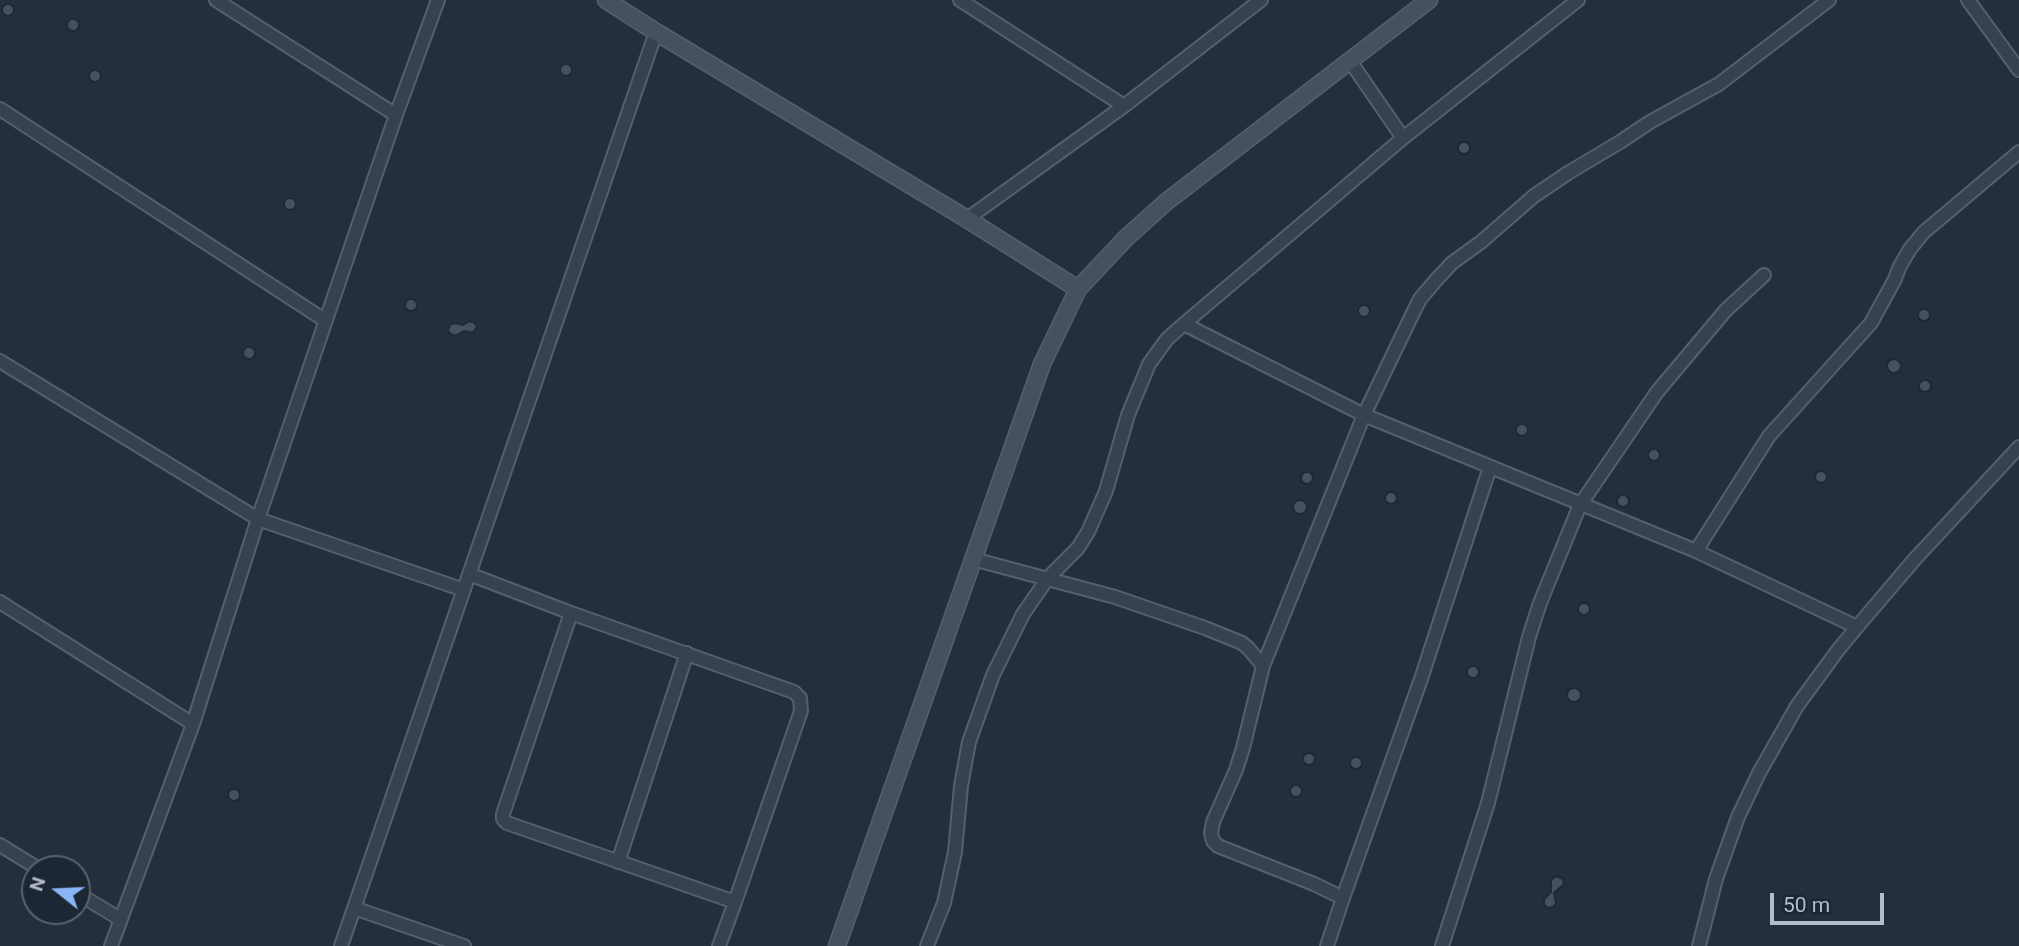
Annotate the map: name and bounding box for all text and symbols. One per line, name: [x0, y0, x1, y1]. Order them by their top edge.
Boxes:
north arrow: [21, 855, 91, 925]
text: N: [24, 874, 50, 894]
scale bar: [1774, 880, 1888, 924]
text: 50 m: [1783, 893, 1830, 917]

